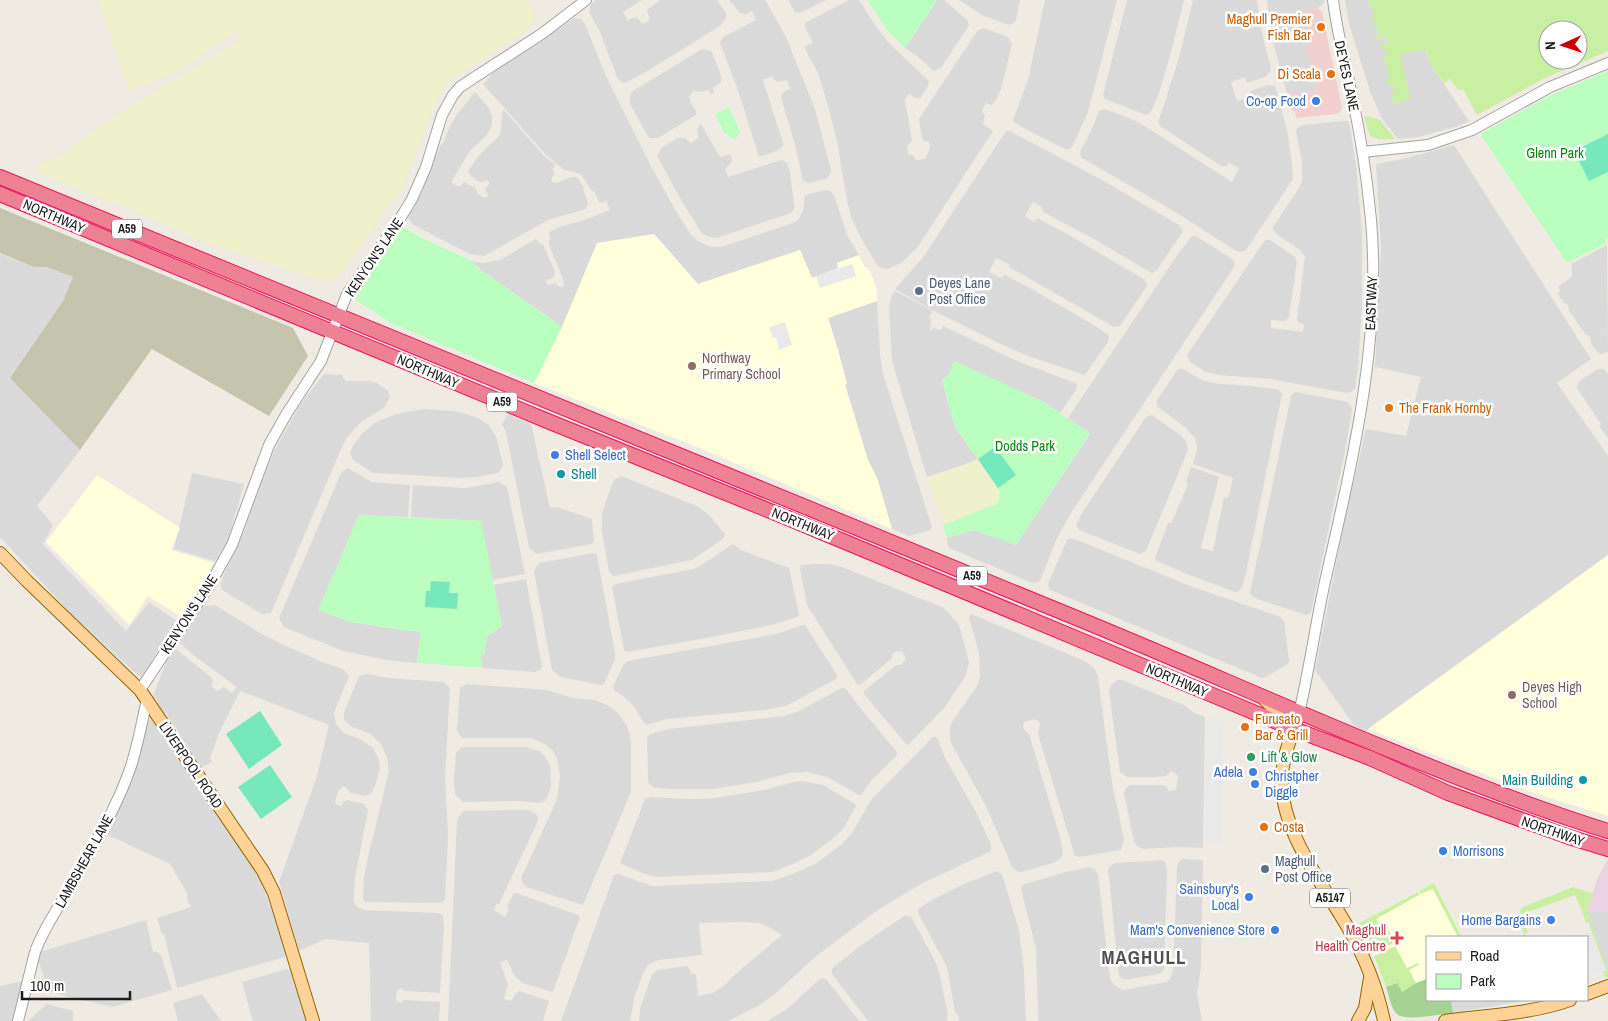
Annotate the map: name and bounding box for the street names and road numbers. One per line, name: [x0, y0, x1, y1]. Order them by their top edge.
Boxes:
street label: DEYES LANE: [1331, 39, 1363, 113]
street label: NORTHWAY: [20, 195, 88, 237]
street label: KENYON'S LANE: [341, 214, 407, 300]
road number: A59: [112, 220, 142, 238]
street label: EASTWAY: [1361, 275, 1381, 331]
street label: NORTHWAY: [394, 350, 462, 392]
road number: A59: [487, 392, 517, 412]
street label: NORTHWAY: [769, 503, 837, 545]
road number: A59: [957, 566, 987, 586]
street label: KENYON'S LANE: [157, 571, 221, 657]
street label: NORTHWAY: [1143, 659, 1211, 701]
street label: LIVERPOOL ROAD: [155, 718, 227, 812]
street label: LAMBSHEAR LANE: [51, 811, 117, 911]
street label: NORTHWAY: [1519, 812, 1587, 850]
road number: A5147: [1310, 888, 1350, 908]

